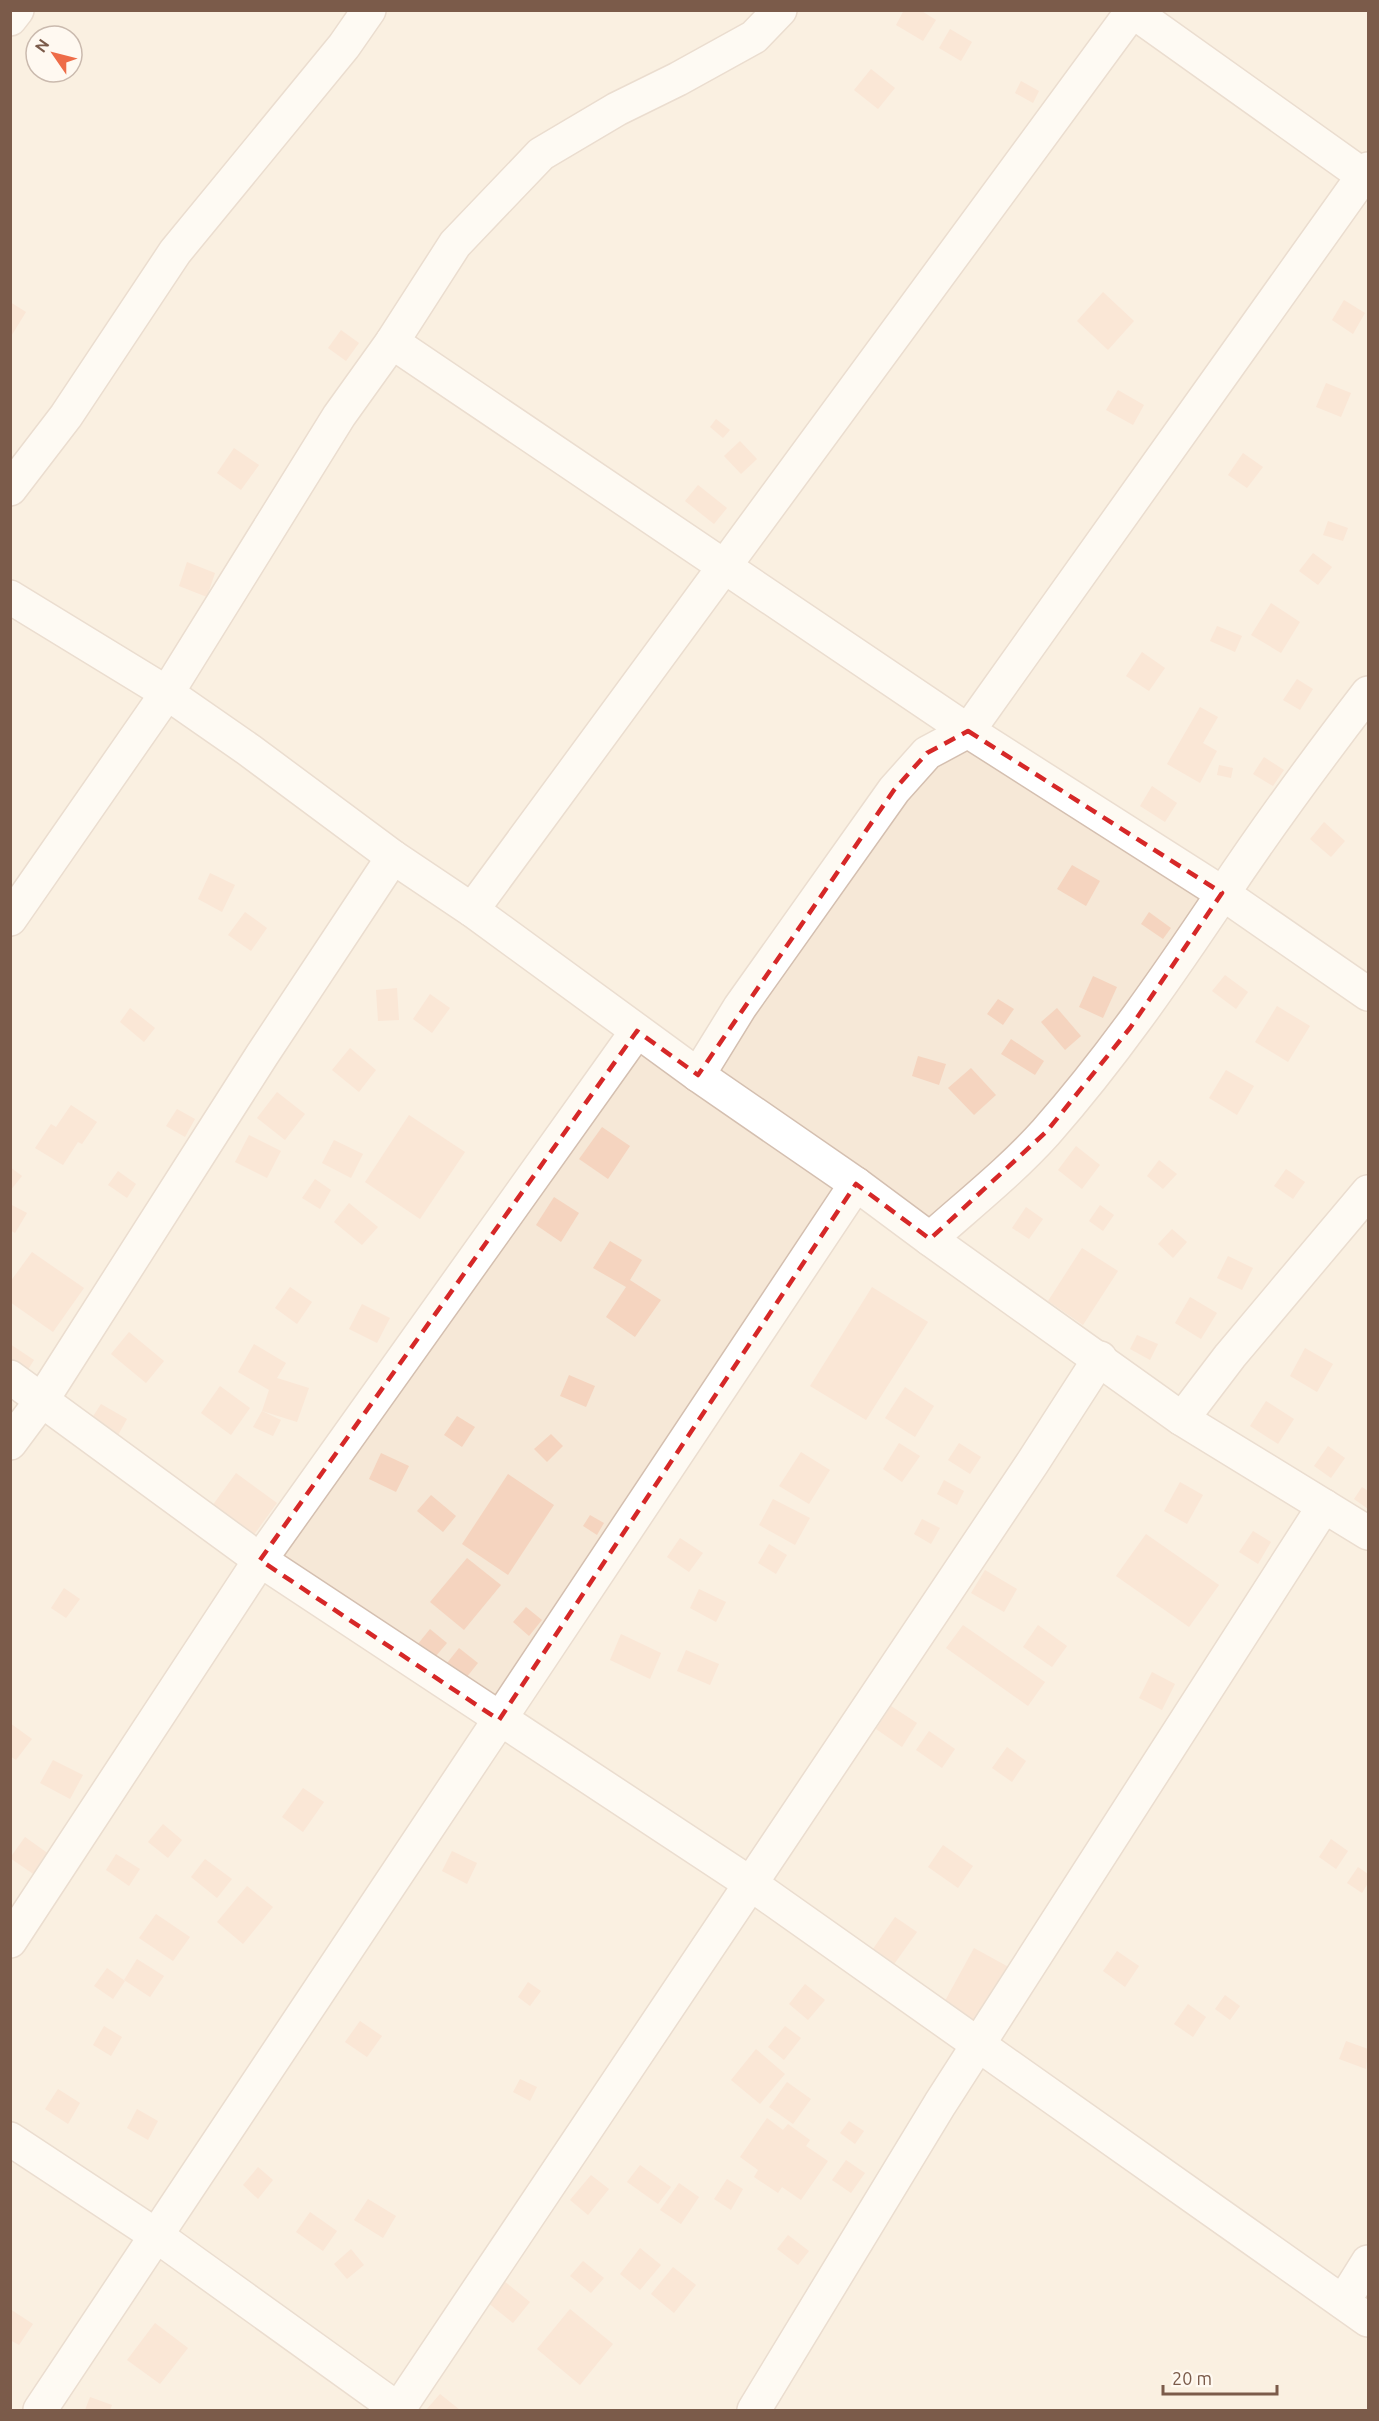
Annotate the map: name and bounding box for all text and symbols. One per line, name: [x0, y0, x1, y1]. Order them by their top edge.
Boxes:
north arrow: [24, 24, 84, 84]
text: N: [31, 35, 53, 55]
scale bar: [1163, 2358, 1277, 2396]
text: 20 m: [1172, 2368, 1212, 2388]

